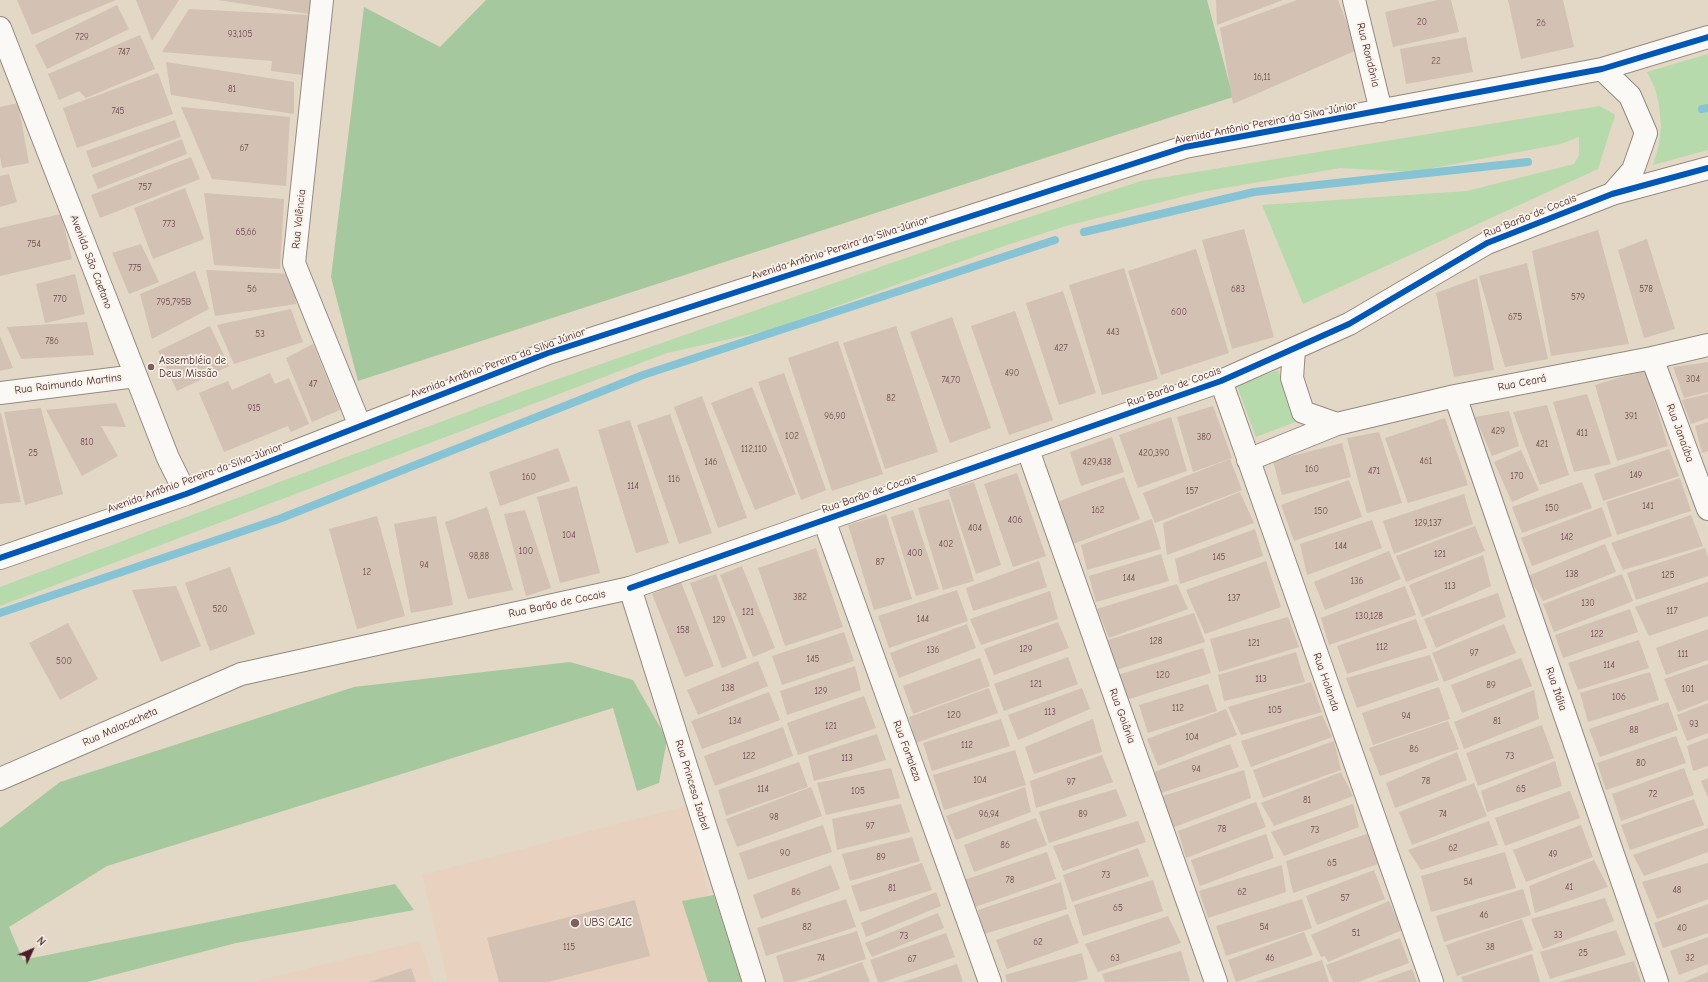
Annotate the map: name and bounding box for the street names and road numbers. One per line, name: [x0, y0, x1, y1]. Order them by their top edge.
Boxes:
street label: Rua Rondônia: [1354, 22, 1382, 88]
street label: Avenida Antônio Pereira da Silva Júnior: [1174, 99, 1358, 147]
street label: Rua Valência: [289, 188, 309, 250]
street label: Rua Barão de Cocais: [1482, 191, 1578, 241]
street label: Avenida São Caetano: [67, 213, 115, 311]
street label: Avenida Antônio Pereira da Silva Júnior: [750, 213, 930, 283]
street label: Avenida Antônio Pereira da Silva Júnior: [409, 325, 587, 401]
street label: Rua Barão de Cocais: [1125, 364, 1223, 410]
street label: Rua Raimundo Martins: [14, 371, 122, 397]
street label: Rua Ceará: [1497, 372, 1547, 394]
street label: Rua Janaúba: [1663, 402, 1697, 464]
street label: Avenida Antônio Pereira da Silva Júnior: [106, 440, 284, 516]
street label: Rua Barão de Cocais: [820, 472, 918, 516]
street label: Rua Barão de Cocais: [507, 587, 607, 621]
street label: Rua Holanda: [1310, 651, 1342, 713]
street label: Rua Itália: [1542, 666, 1570, 712]
street label: Rua Goiânia: [1106, 687, 1138, 745]
street label: Rua Malacacheta: [80, 705, 160, 749]
street label: Rua Fortaleza: [890, 719, 924, 783]
street label: Rua Princesa Isabel: [672, 738, 712, 832]

